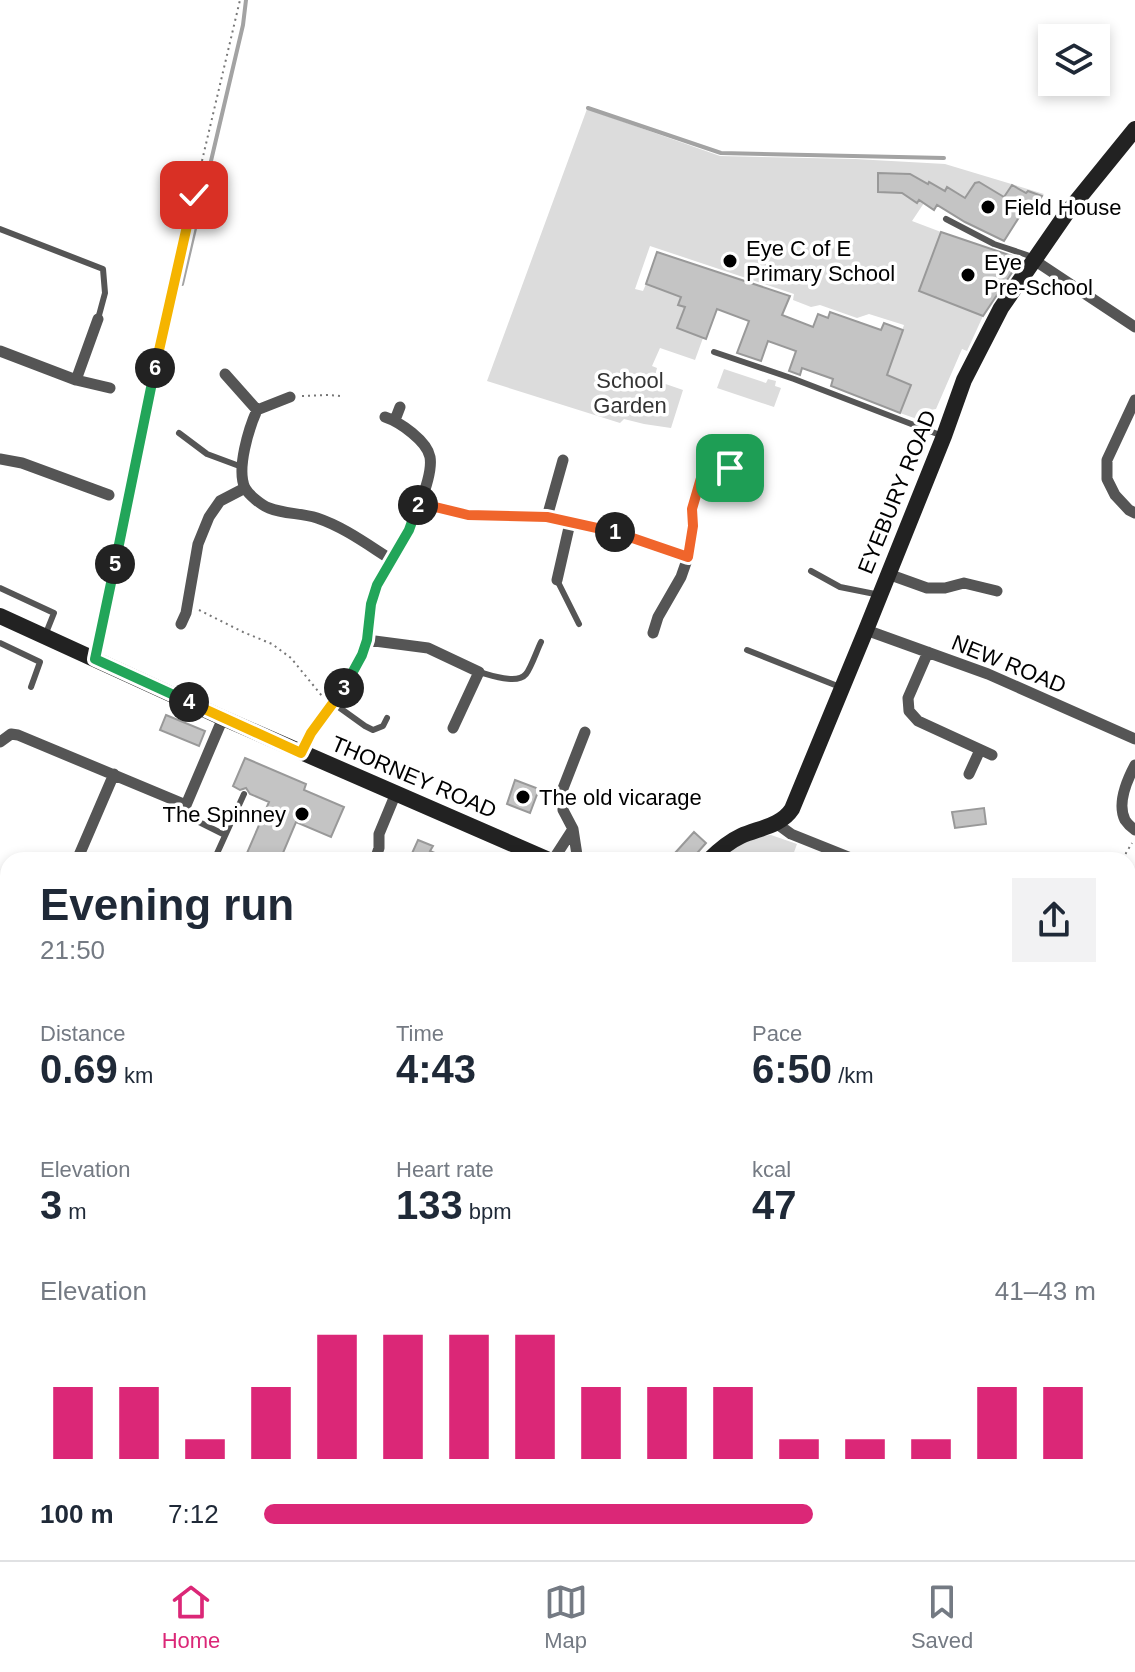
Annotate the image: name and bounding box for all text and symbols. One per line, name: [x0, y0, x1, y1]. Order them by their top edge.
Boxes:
map controls: [1038, 24, 1110, 96]
button: layers: [1038, 24, 1110, 96]
pin: [160, 161, 228, 229]
icon: check: [172, 173, 216, 217]
place label: Field House: [1004, 195, 1121, 220]
marker: Field House: [979, 198, 997, 216]
place label: Eye C of E Primary School: [746, 236, 895, 286]
place label: Eye Pre-School: [984, 250, 1093, 300]
marker: Eye C of E Primary School: [721, 252, 739, 270]
marker: Eye Pre-School: [959, 266, 977, 284]
pin: 6: [135, 348, 175, 388]
text: 6: [149, 355, 161, 380]
park label: School Garden: [593, 368, 667, 418]
street label: EYEBURY ROAD: [853, 407, 941, 577]
pin: [696, 434, 764, 502]
icon: arrive: [708, 446, 752, 490]
pin: 2: [398, 485, 438, 525]
text: 2: [412, 492, 424, 517]
pin: 1: [595, 512, 635, 552]
text: 1: [609, 519, 621, 544]
pin: 5: [95, 544, 135, 584]
text: 5: [109, 551, 121, 576]
street label: NEW ROAD: [948, 630, 1070, 698]
pin: 3: [324, 668, 364, 708]
text: 3: [338, 675, 350, 700]
pin: 4: [169, 682, 209, 722]
text: 4: [183, 689, 195, 714]
street label: THORNEY ROAD: [328, 731, 500, 823]
place label: The old vicarage: [539, 785, 702, 810]
marker: The old vicarage: [514, 788, 532, 806]
place label: The Spinney: [162, 802, 286, 827]
marker: The Spinney: [293, 805, 311, 823]
button: share: [1012, 878, 1096, 962]
text: Evening run: [40, 880, 294, 929]
text: 21:50: [40, 935, 105, 965]
text: Distance: [40, 1021, 126, 1046]
text: Time: [396, 1021, 444, 1046]
text: Pace: [752, 1021, 802, 1046]
text: 0.69: [40, 1047, 118, 1091]
text: 4:43: [396, 1047, 476, 1091]
text: 6:50: [752, 1047, 832, 1091]
text: km: [118, 1063, 153, 1088]
text: /km: [832, 1063, 874, 1088]
text: Elevation: [40, 1157, 131, 1182]
text: Heart rate: [396, 1157, 494, 1182]
text: kcal: [752, 1157, 791, 1182]
text: 3: [40, 1183, 62, 1227]
text: 133: [396, 1183, 463, 1227]
text: 47: [752, 1183, 797, 1227]
text: m: [62, 1199, 87, 1224]
text: bpm: [463, 1199, 512, 1224]
text: Elevation: [40, 1276, 147, 1306]
text: 41–43 m: [995, 1276, 1096, 1306]
text: 100 m: [40, 1499, 114, 1529]
text: 7:12: [168, 1499, 219, 1529]
tab: Home: [162, 1580, 220, 1654]
tab: Map: [544, 1580, 588, 1654]
tab: Saved: [911, 1580, 973, 1654]

